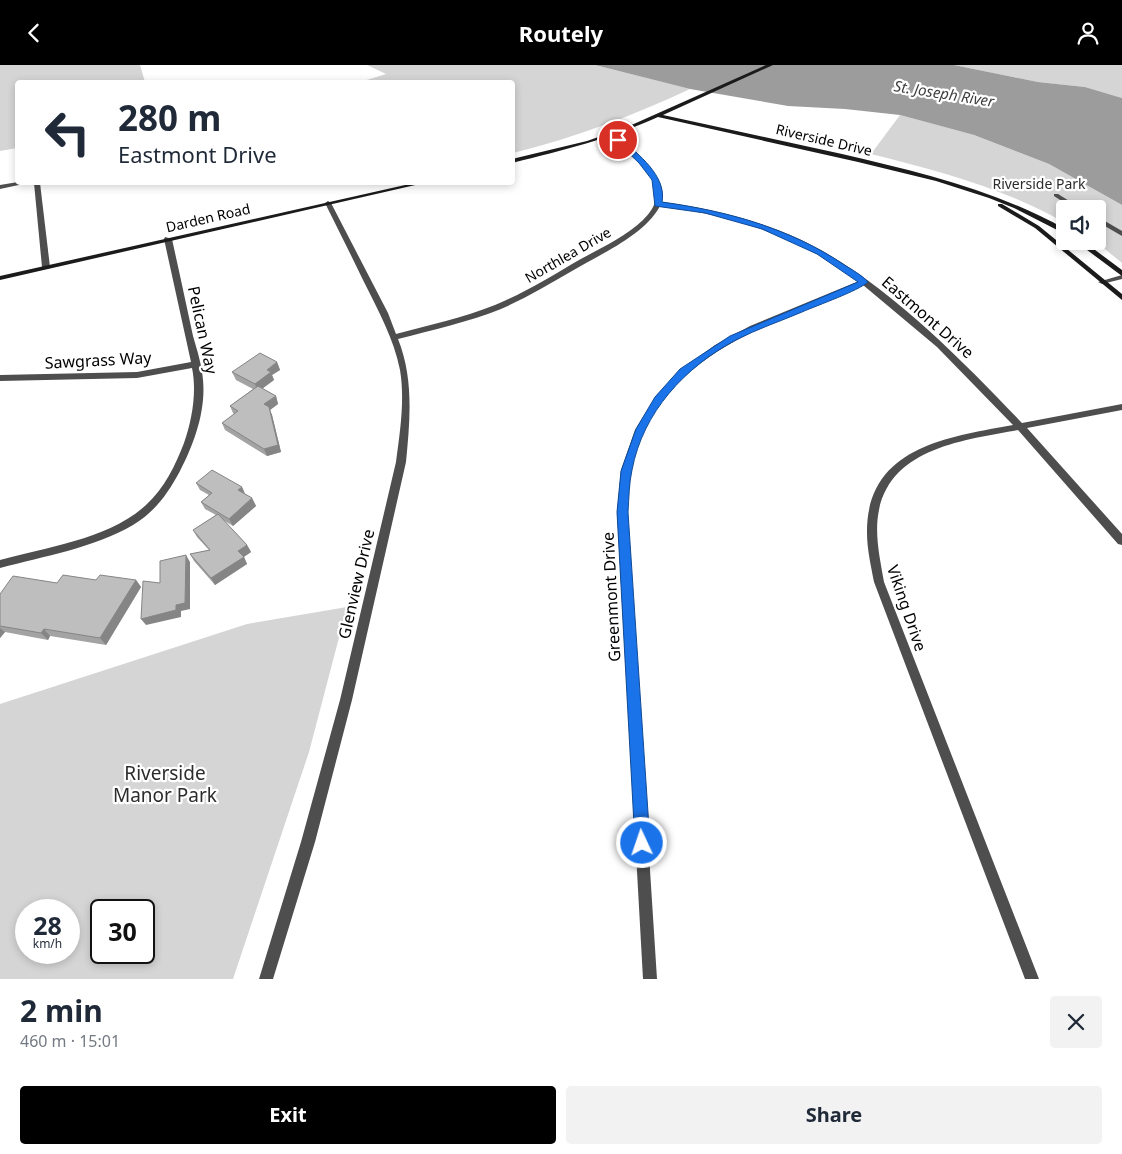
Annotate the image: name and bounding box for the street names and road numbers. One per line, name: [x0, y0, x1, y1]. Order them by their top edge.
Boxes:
street label: Riverside Drive: [774, 119, 874, 160]
street label: Darden Road: [164, 199, 252, 236]
street label: Northlea Drive: [521, 222, 614, 287]
street label: Eastmont Drive: [877, 271, 979, 363]
street label: Pelican Way: [183, 284, 223, 377]
street label: Sawgrass Way: [44, 346, 153, 374]
street label: Glenview Drive: [333, 527, 379, 641]
street label: Greenmont Drive: [597, 532, 625, 662]
street label: Viking Drive: [882, 562, 932, 654]

